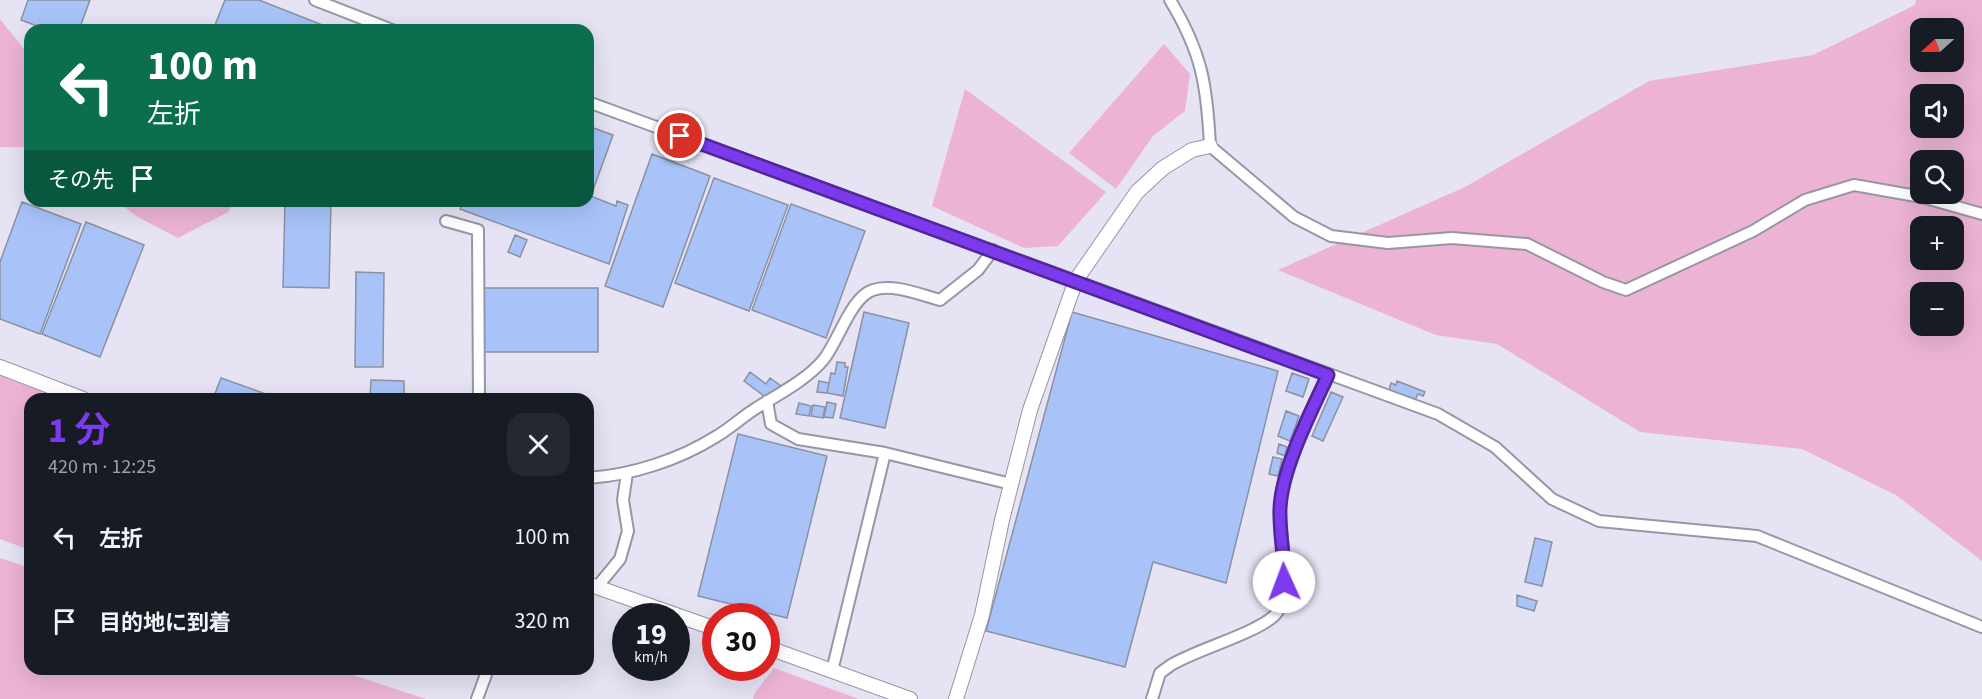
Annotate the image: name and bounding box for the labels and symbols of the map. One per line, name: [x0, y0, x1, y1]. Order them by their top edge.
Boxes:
north arrow: [1910, 18, 1964, 72]
pin: [654, 110, 705, 161]
position arrow: [1252, 550, 1316, 614]
speed limit sign: 30: [702, 603, 780, 681]

